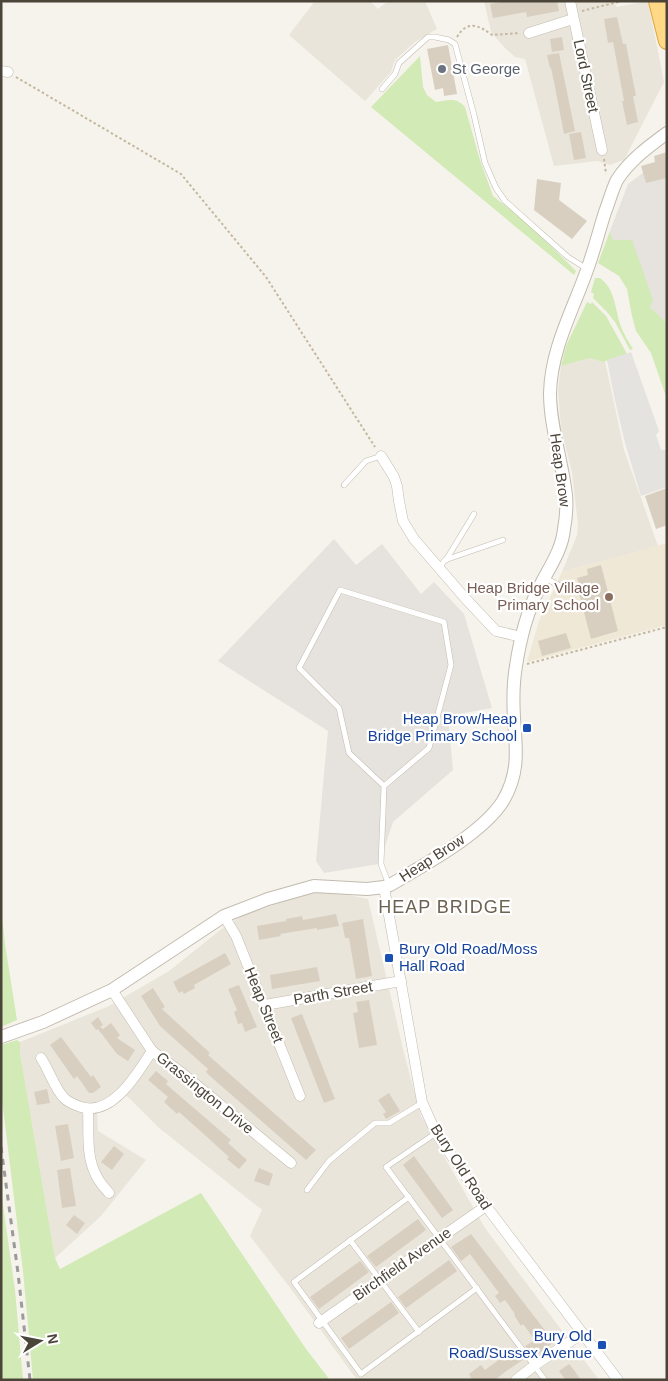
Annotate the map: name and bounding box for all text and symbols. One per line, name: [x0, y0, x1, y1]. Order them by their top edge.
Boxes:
street label: Lord Street: [570, 38, 603, 115]
place label: St George: [452, 60, 520, 77]
marker: St George: [436, 63, 448, 75]
street label: Heap Brow: [547, 432, 574, 508]
place label: Heap Bridge Village Primary School: [467, 579, 599, 613]
marker: Heap Bridge Village Primary School: [603, 591, 615, 603]
place label: Heap Brow/Heap Bridge Primary School: [368, 710, 517, 744]
marker: Heap Brow/Heap Bridge Primary School: [521, 722, 533, 734]
street label: Heap Brow: [396, 830, 468, 885]
district label: HEAP BRIDGE: [378, 897, 512, 917]
place label: Bury Old Road/Moss Hall Road: [399, 940, 537, 974]
marker: Bury Old Road/Moss Hall Road: [383, 952, 395, 964]
street label: Heap Street: [242, 965, 288, 1046]
street label: Parth Street: [292, 977, 375, 1008]
street label: Grassington Drive: [153, 1048, 257, 1137]
street label: Bury Old Road: [427, 1121, 495, 1213]
street label: Birchfield Avenue: [349, 1223, 454, 1304]
north arrow: [15, 1316, 65, 1366]
place label: Bury Old Road/Sussex Avenue: [449, 1327, 592, 1361]
text: N: [44, 1332, 62, 1345]
marker: Bury Old Road/Sussex Avenue: [596, 1339, 608, 1351]

